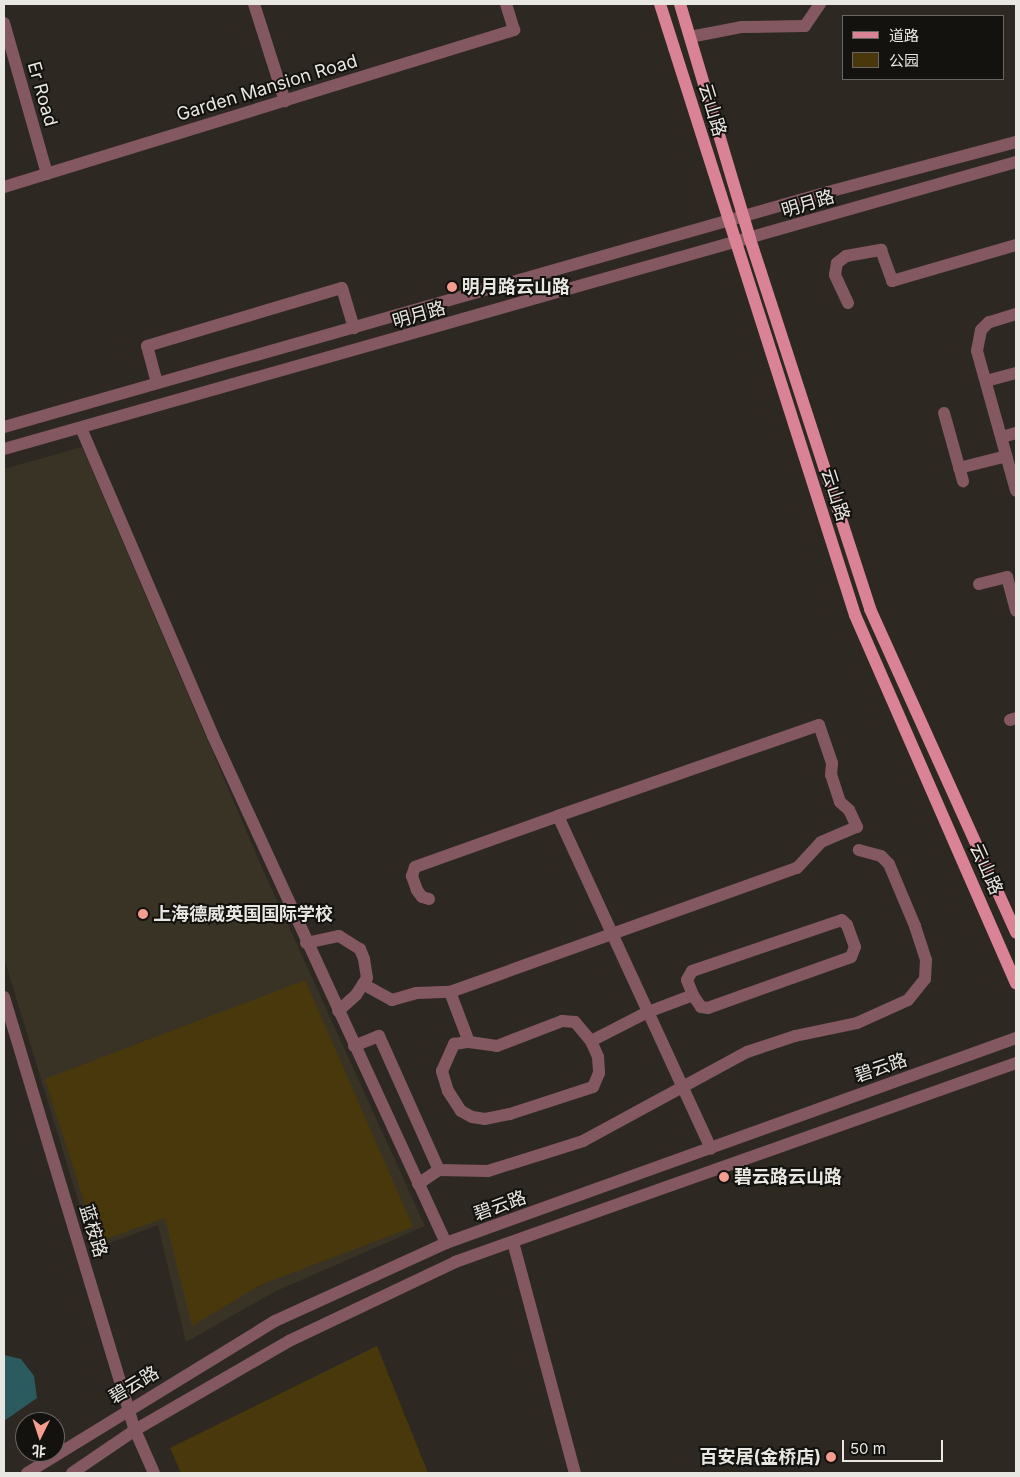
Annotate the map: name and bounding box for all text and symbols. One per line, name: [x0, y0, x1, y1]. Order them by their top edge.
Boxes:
legend: [842, 15, 1005, 80]
text: 道路: [889, 26, 919, 45]
street label: Garden Mansion Road: [174, 50, 360, 126]
text: 公园: [889, 51, 919, 70]
street label: Er Road: [23, 59, 61, 129]
street label: 云山路: [694, 81, 730, 139]
street label: 明月路: [779, 186, 837, 222]
place label: 明月路云山路: [462, 276, 570, 298]
marker: 明月路云山路: [446, 281, 458, 293]
street label: 明月路: [390, 297, 448, 333]
street label: 云山路: [816, 466, 854, 524]
street label: 云山路: [965, 840, 1007, 898]
place label: 上海德威英国国际学校: [153, 903, 333, 925]
marker: 上海德威英国国际学校: [137, 908, 149, 920]
street label: 碧云路: [852, 1049, 910, 1087]
place label: 碧云路云山路: [734, 1166, 842, 1188]
marker: 碧云路云山路: [718, 1171, 730, 1183]
street label: 碧云路: [471, 1187, 529, 1225]
street label: 蓝桉路: [75, 1202, 111, 1260]
street label: 碧云路: [105, 1362, 163, 1408]
north arrow: [15, 1412, 65, 1462]
scale bar: [845, 1430, 946, 1462]
text: 50 m: [850, 1439, 886, 1458]
text: 北: [31, 1442, 47, 1460]
place label: 百安居(金桥店): [699, 1446, 821, 1468]
marker: 百安居(金桥店): [825, 1451, 837, 1463]

